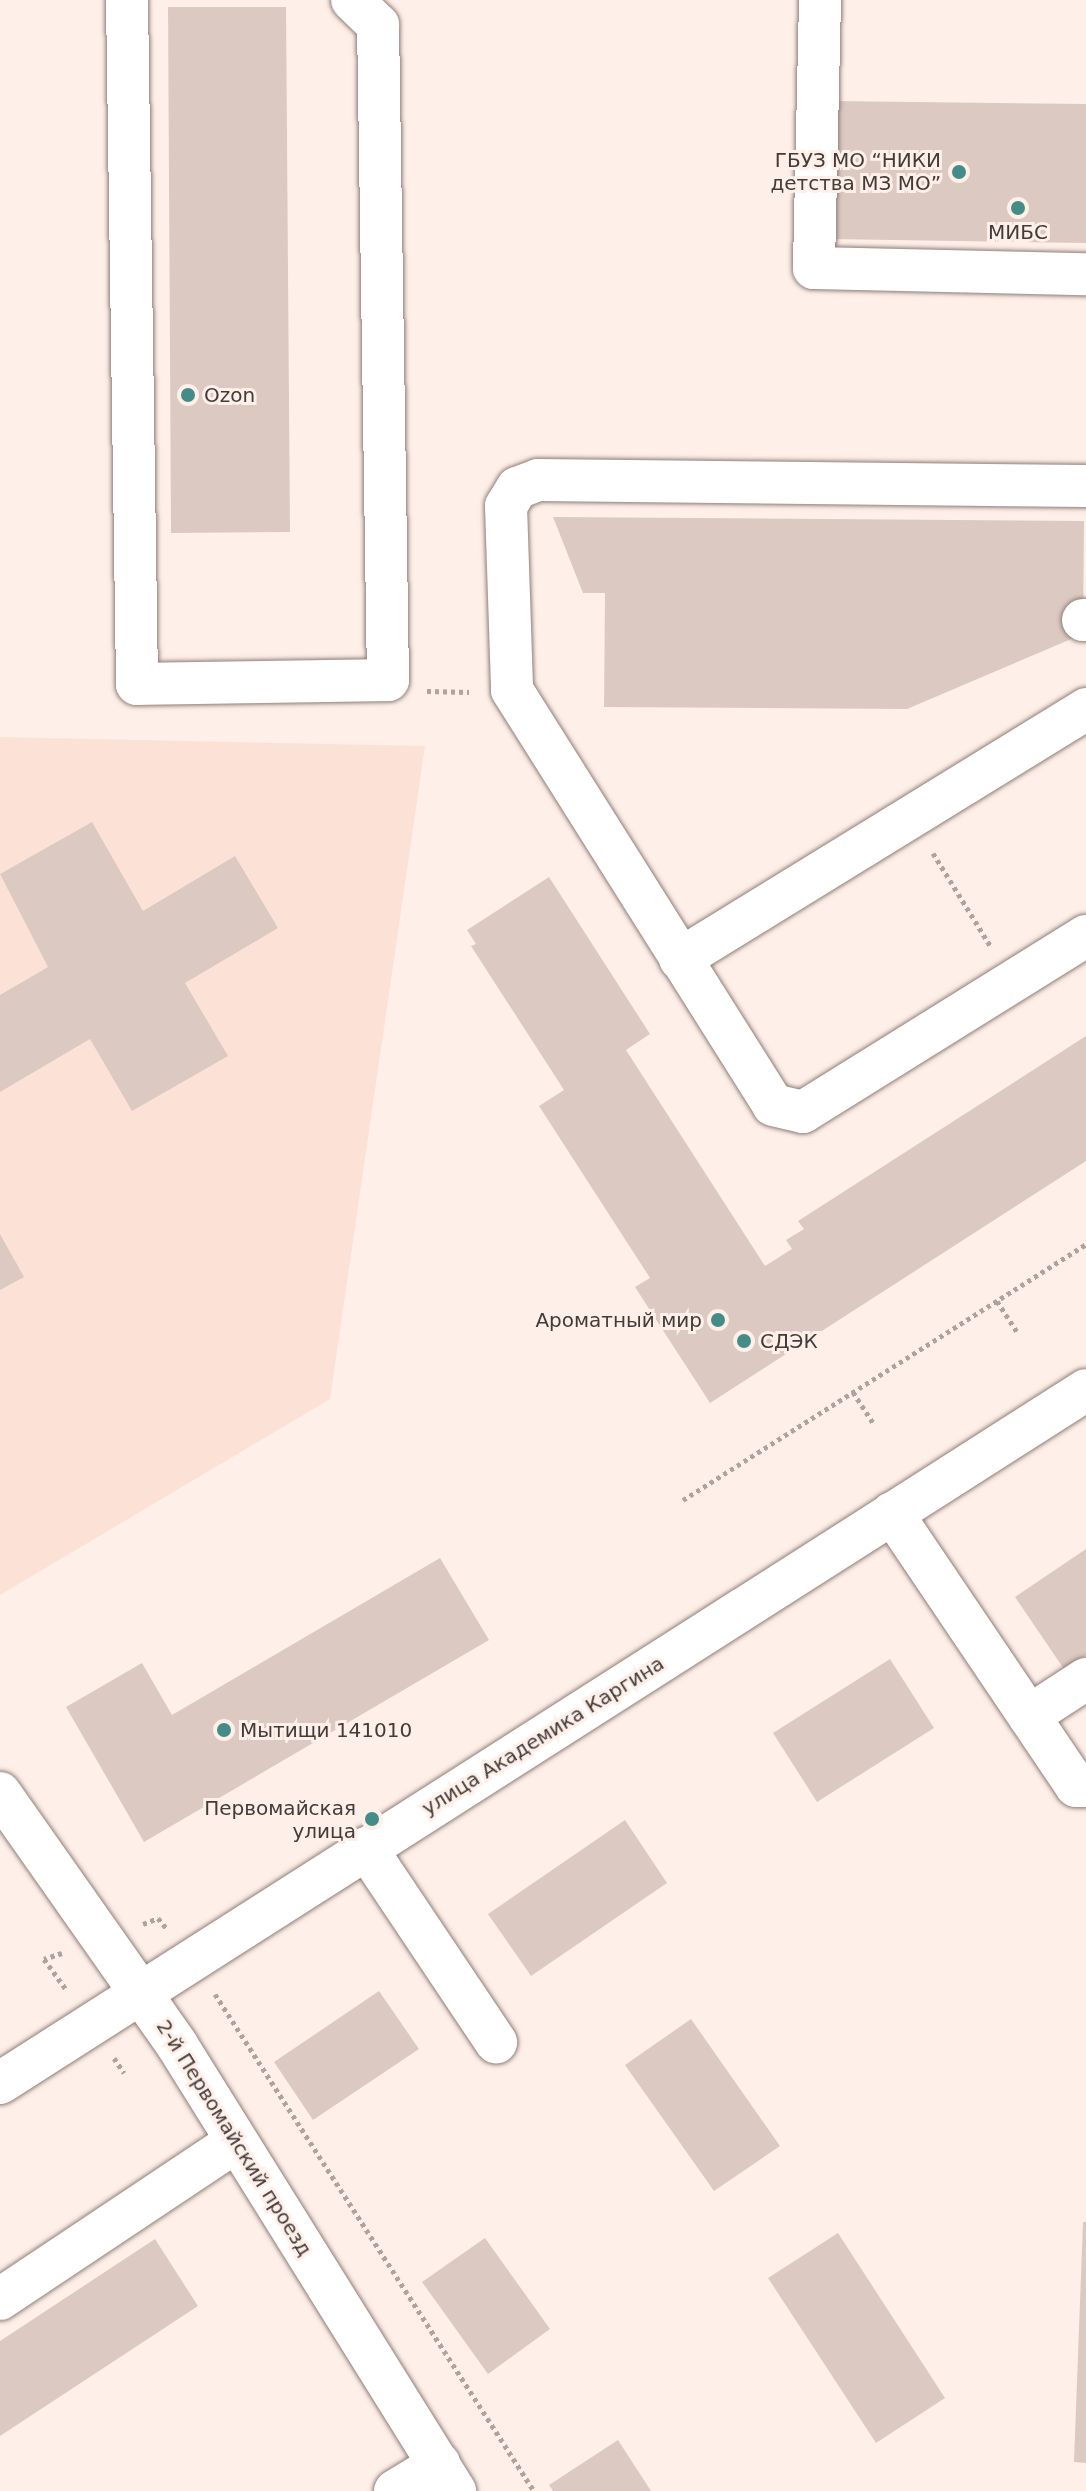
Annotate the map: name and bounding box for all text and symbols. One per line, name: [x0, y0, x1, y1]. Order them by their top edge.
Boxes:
place label: ГБУЗ МО “НИКИ детства МЗ МО”: [770, 148, 941, 195]
marker: ГБУЗ МО “НИКИ детства МЗ МО”: [948, 161, 970, 183]
marker: МИБС: [1009, 199, 1027, 217]
place label: МИБС: [988, 220, 1048, 244]
place label: Ozon: [204, 383, 255, 407]
marker: Ozon: [179, 386, 197, 404]
place label: Ароматный мир: [535, 1308, 702, 1332]
marker: Ароматный мир: [709, 1311, 727, 1329]
place label: СДЭК: [760, 1329, 818, 1353]
marker: СДЭК: [735, 1332, 753, 1350]
street label: улица Академика Каргина: [418, 1651, 668, 1821]
place label: Мытищи 141010: [240, 1718, 412, 1742]
marker: Мытищи 141010: [215, 1721, 233, 1739]
place label: Первомайская улица: [204, 1796, 356, 1843]
marker: Первомайская улица: [363, 1810, 381, 1828]
street label: 2-й Первомайский проезд: [151, 2015, 317, 2261]

